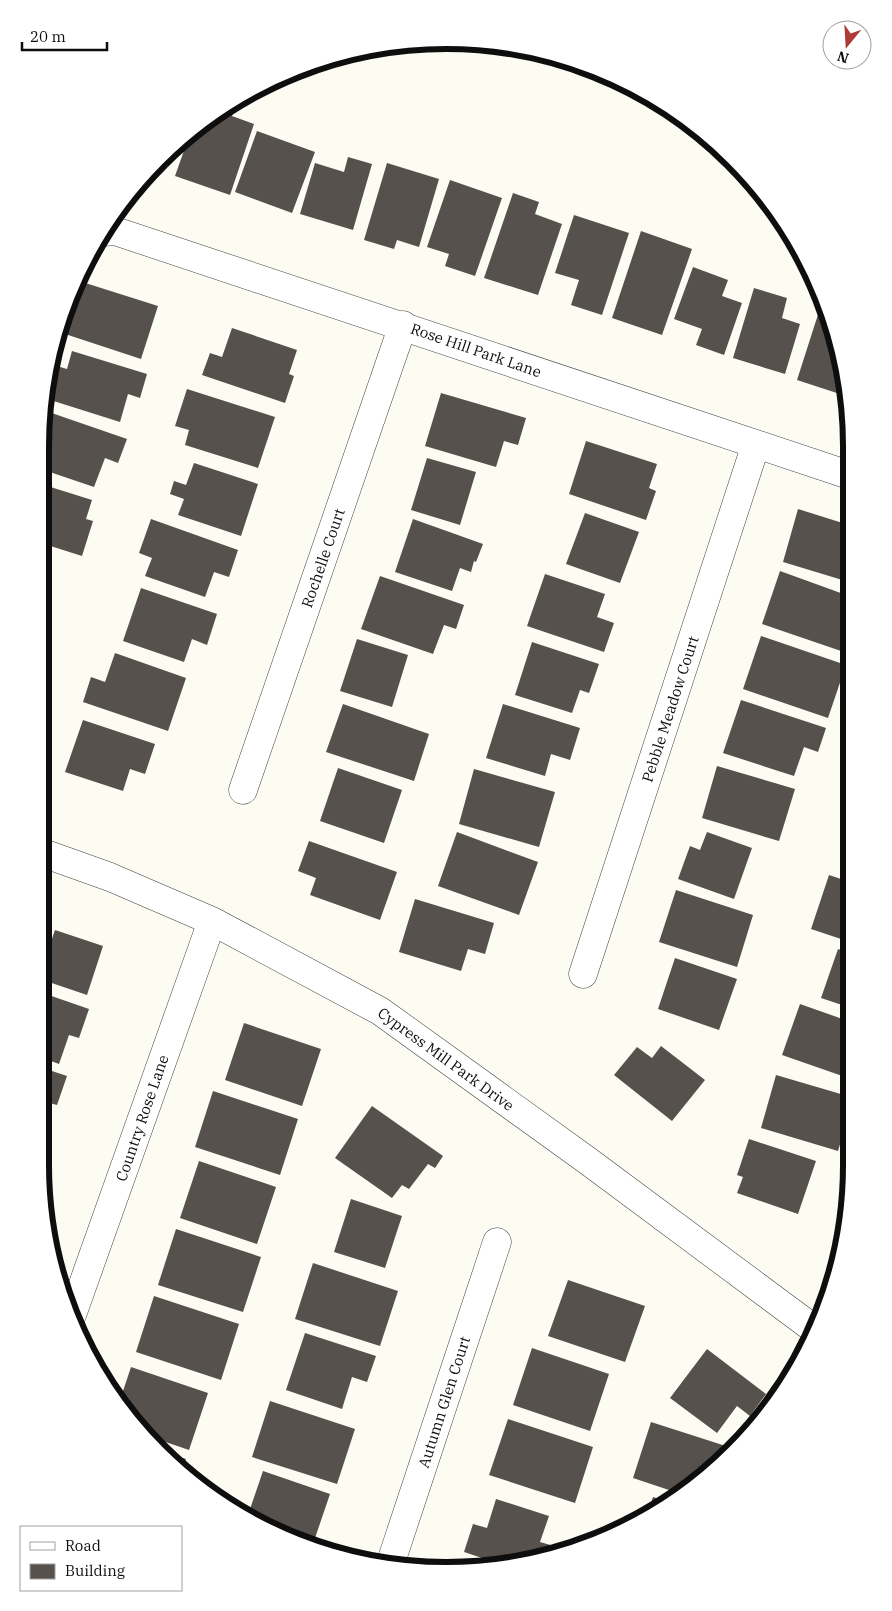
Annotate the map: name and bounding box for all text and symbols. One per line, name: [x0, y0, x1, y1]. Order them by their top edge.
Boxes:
scale bar: [22, 20, 108, 52]
north arrow: [822, 20, 872, 70]
text: 20 m: [30, 27, 66, 46]
text: N: [835, 47, 851, 68]
street label: Rose Hill Park Lane: [408, 319, 544, 381]
street label: Rochelle Court: [297, 506, 349, 610]
street label: Pebble Meadow Court: [637, 634, 703, 784]
street label: Cypress Mill Park Drive: [374, 1003, 518, 1115]
street label: Country Rose Lane: [111, 1052, 173, 1184]
street label: Autumn Glen Court: [414, 1334, 474, 1470]
legend: [20, 1526, 182, 1591]
text: Road: [65, 1536, 101, 1555]
text: Building: [65, 1561, 125, 1580]

